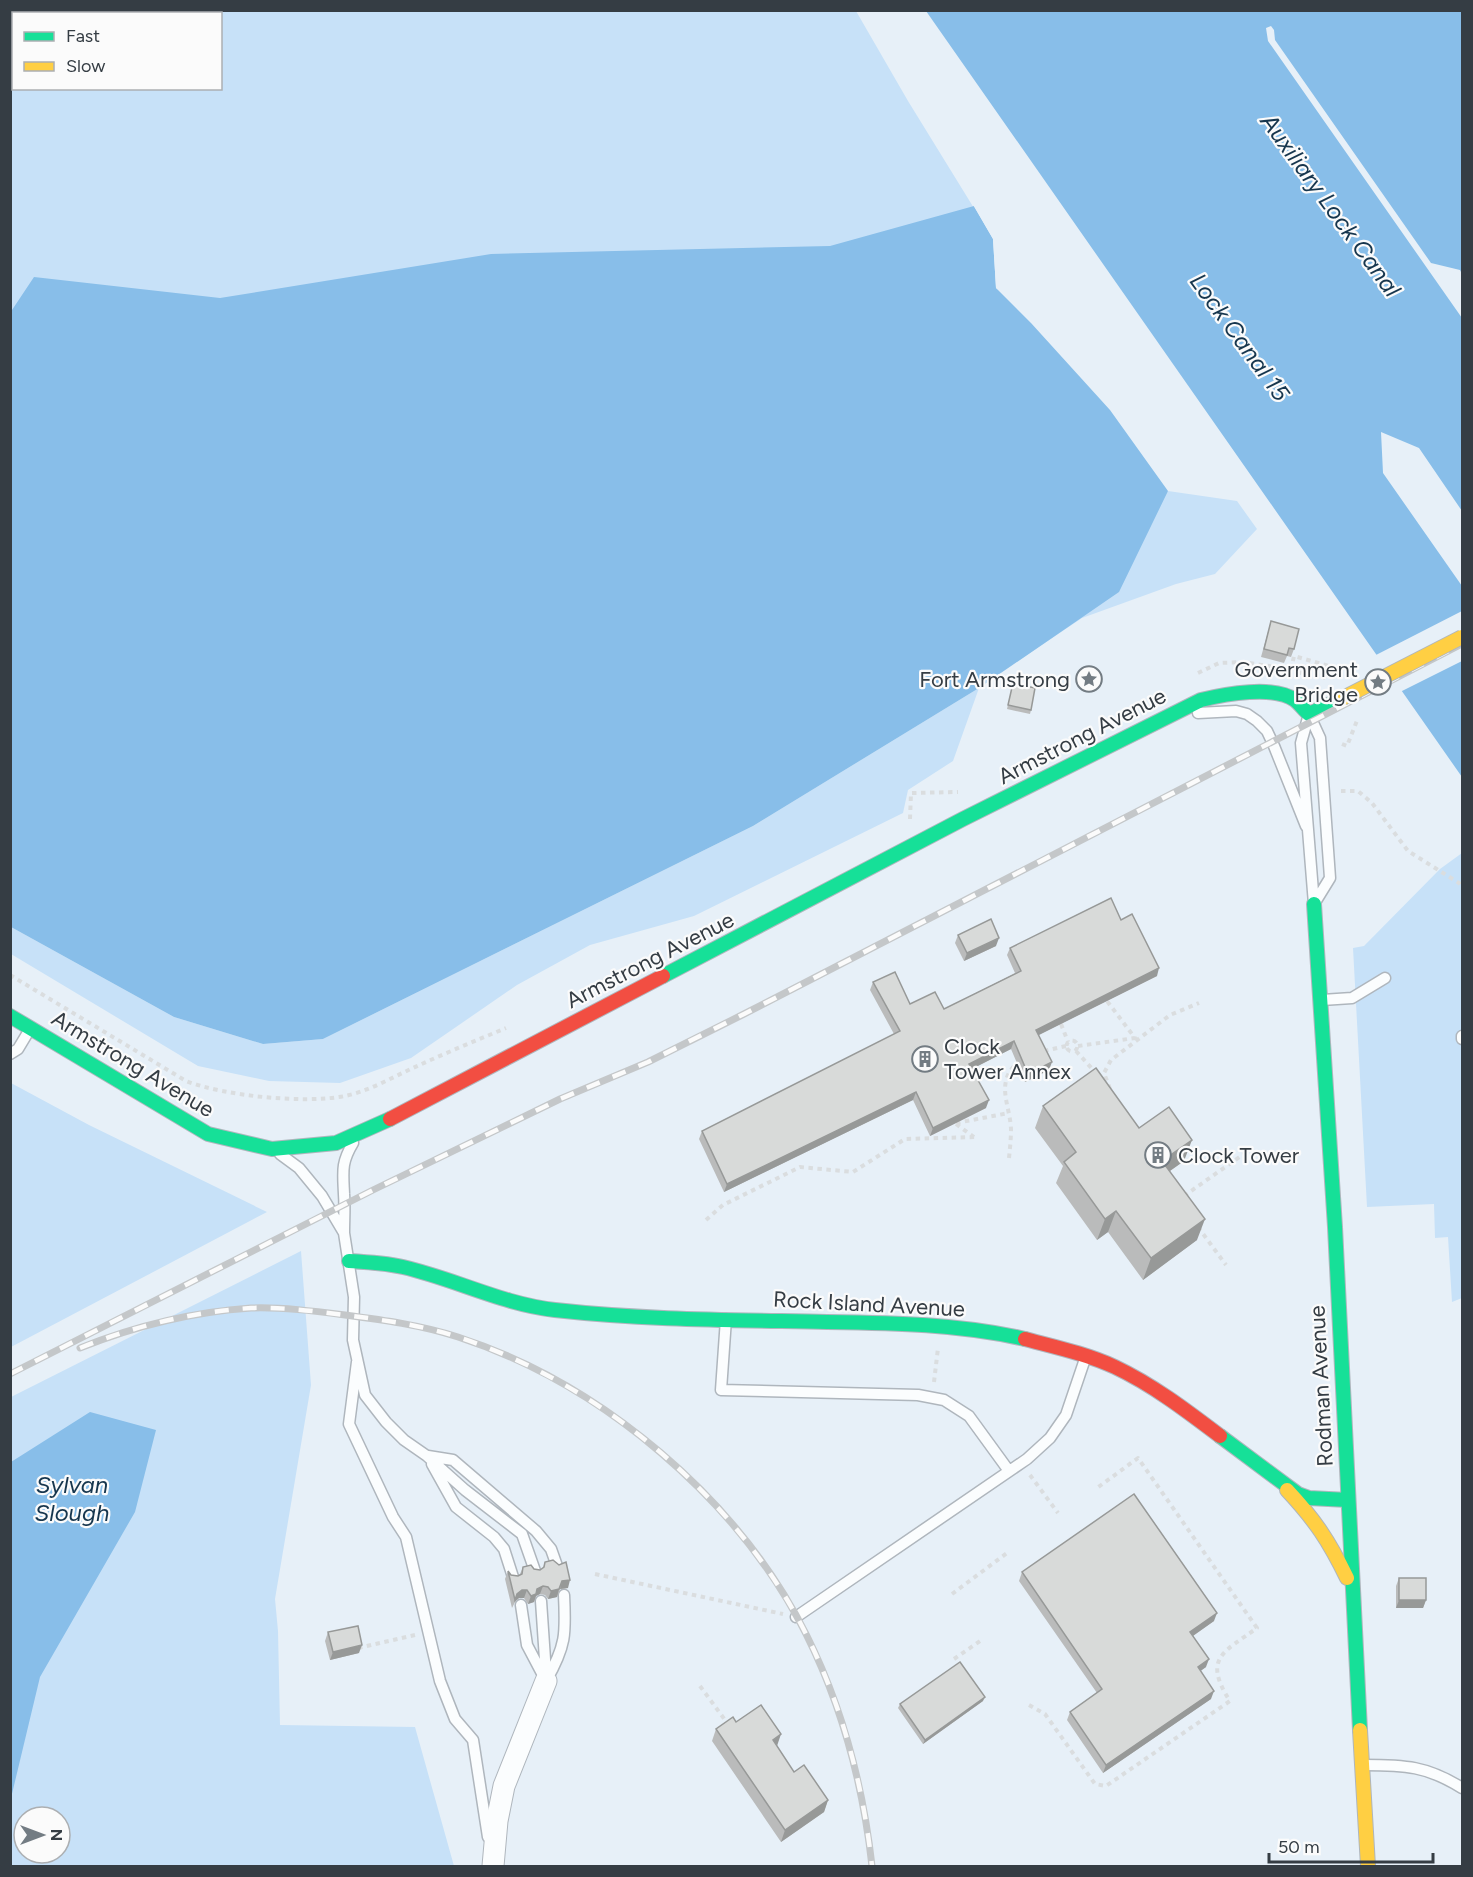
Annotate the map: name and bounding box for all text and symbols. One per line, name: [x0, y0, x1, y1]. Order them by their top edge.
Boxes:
legend: [12, 12, 222, 90]
text: Fast: [66, 25, 100, 47]
text: Slow: [66, 55, 105, 77]
water label: Auxiliary Lock Canal: [1254, 107, 1408, 303]
water label: Lock Canal 15: [1184, 267, 1296, 407]
place label: Government Bridge: [1235, 656, 1358, 708]
place icon: Fort Armstrong: [1074, 664, 1104, 694]
place label: Fort Armstrong: [919, 666, 1070, 693]
place icon: Government Bridge: [1363, 667, 1393, 697]
street label: Armstrong Avenue: [994, 682, 1170, 790]
street label: Armstrong Avenue: [562, 906, 738, 1014]
street label: Armstrong Avenue: [47, 1005, 219, 1123]
place label: Clock Tower Annex: [944, 1033, 1071, 1085]
building icon: Clock Tower Annex: [910, 1044, 940, 1074]
building icon: Clock Tower: [1143, 1140, 1173, 1170]
place label: Clock Tower: [1178, 1142, 1300, 1169]
street label: Rock Island Avenue: [773, 1285, 965, 1323]
street label: Rodman Avenue: [1303, 1305, 1339, 1467]
water label: Sylvan Slough: [35, 1470, 109, 1527]
north arrow: [12, 1805, 72, 1865]
scale bar: [1269, 1826, 1432, 1864]
text: N: [47, 1829, 66, 1841]
text: 50 m: [1278, 1836, 1320, 1858]

